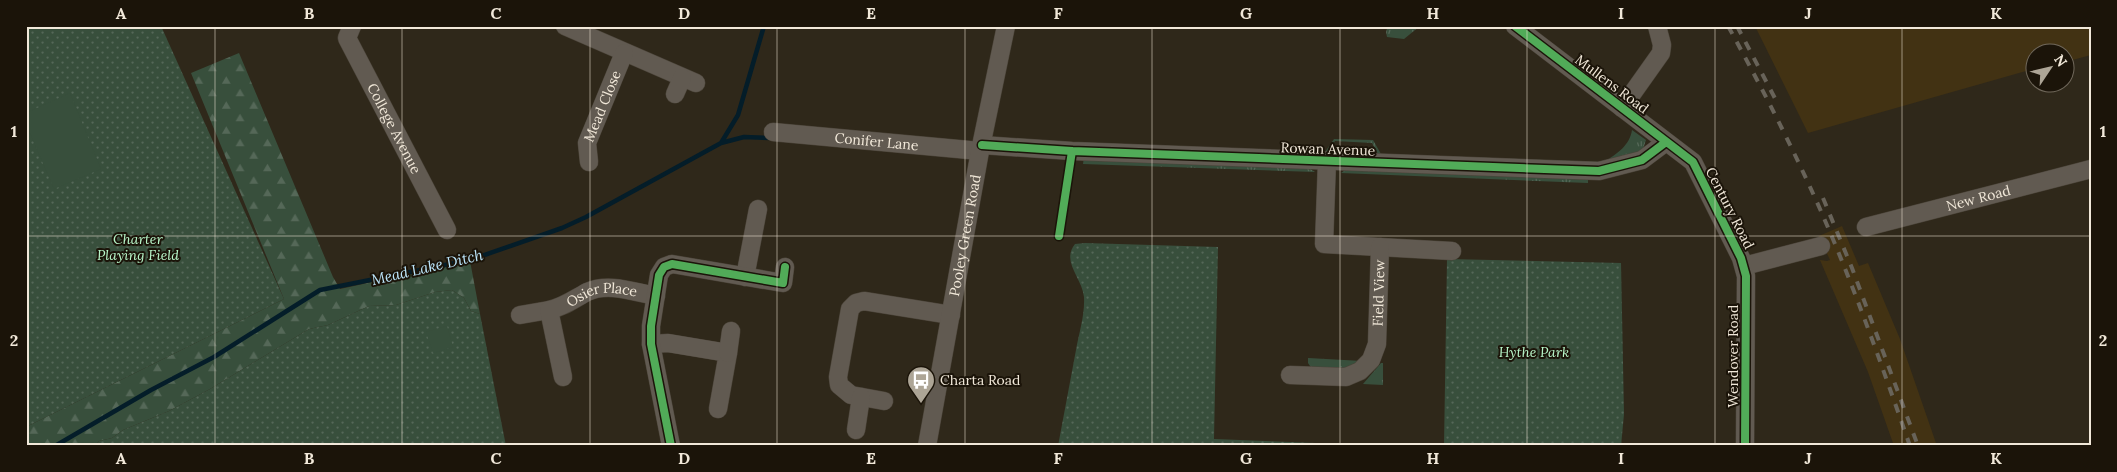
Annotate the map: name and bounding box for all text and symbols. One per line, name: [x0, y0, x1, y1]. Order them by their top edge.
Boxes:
text: A: [116, 3, 127, 23]
text: B: [304, 3, 315, 23]
text: C: [490, 3, 502, 23]
text: D: [678, 3, 690, 23]
text: E: [866, 3, 876, 23]
text: F: [1053, 3, 1063, 23]
text: G: [1240, 3, 1252, 23]
text: H: [1427, 3, 1440, 23]
text: I: [1618, 3, 1624, 23]
text: J: [1804, 3, 1812, 23]
text: K: [1990, 3, 2002, 23]
north arrow: [2024, 42, 2074, 92]
street label: Mullens Road: [1572, 50, 1652, 118]
text: N: [2050, 51, 2071, 70]
street label: Mead Close: [579, 67, 625, 144]
street label: College Avenue: [363, 80, 425, 177]
text: 1: [11, 121, 17, 141]
text: 1: [2100, 121, 2106, 141]
street label: Conifer Lane: [834, 129, 920, 154]
street label: Rowan Avenue: [1280, 138, 1376, 160]
street label: Century Road: [1702, 164, 1758, 252]
street label: Pooley Green Road: [945, 173, 985, 298]
street label: New Road: [1944, 181, 2012, 215]
park label: Charter Playing Field: [97, 230, 179, 264]
water label: Mead Lake Ditch: [369, 245, 485, 289]
street label: Field View: [1369, 259, 1389, 327]
street label: Osier Place: [563, 279, 639, 311]
street label: Wendover Road: [1724, 305, 1742, 407]
text: 2: [10, 330, 18, 350]
text: 2: [2099, 330, 2107, 350]
park label: Hythe Park: [1499, 343, 1569, 361]
bus stop icon: Charta Road: [906, 365, 936, 404]
place label: Charta Road: [940, 371, 1020, 389]
text: A: [116, 448, 127, 468]
text: B: [304, 448, 315, 468]
text: C: [490, 448, 502, 468]
text: D: [678, 448, 690, 468]
text: E: [866, 448, 876, 468]
text: F: [1053, 448, 1063, 468]
text: G: [1240, 448, 1252, 468]
text: H: [1427, 448, 1440, 468]
text: I: [1618, 448, 1624, 468]
text: J: [1804, 448, 1812, 468]
text: K: [1990, 448, 2002, 468]

